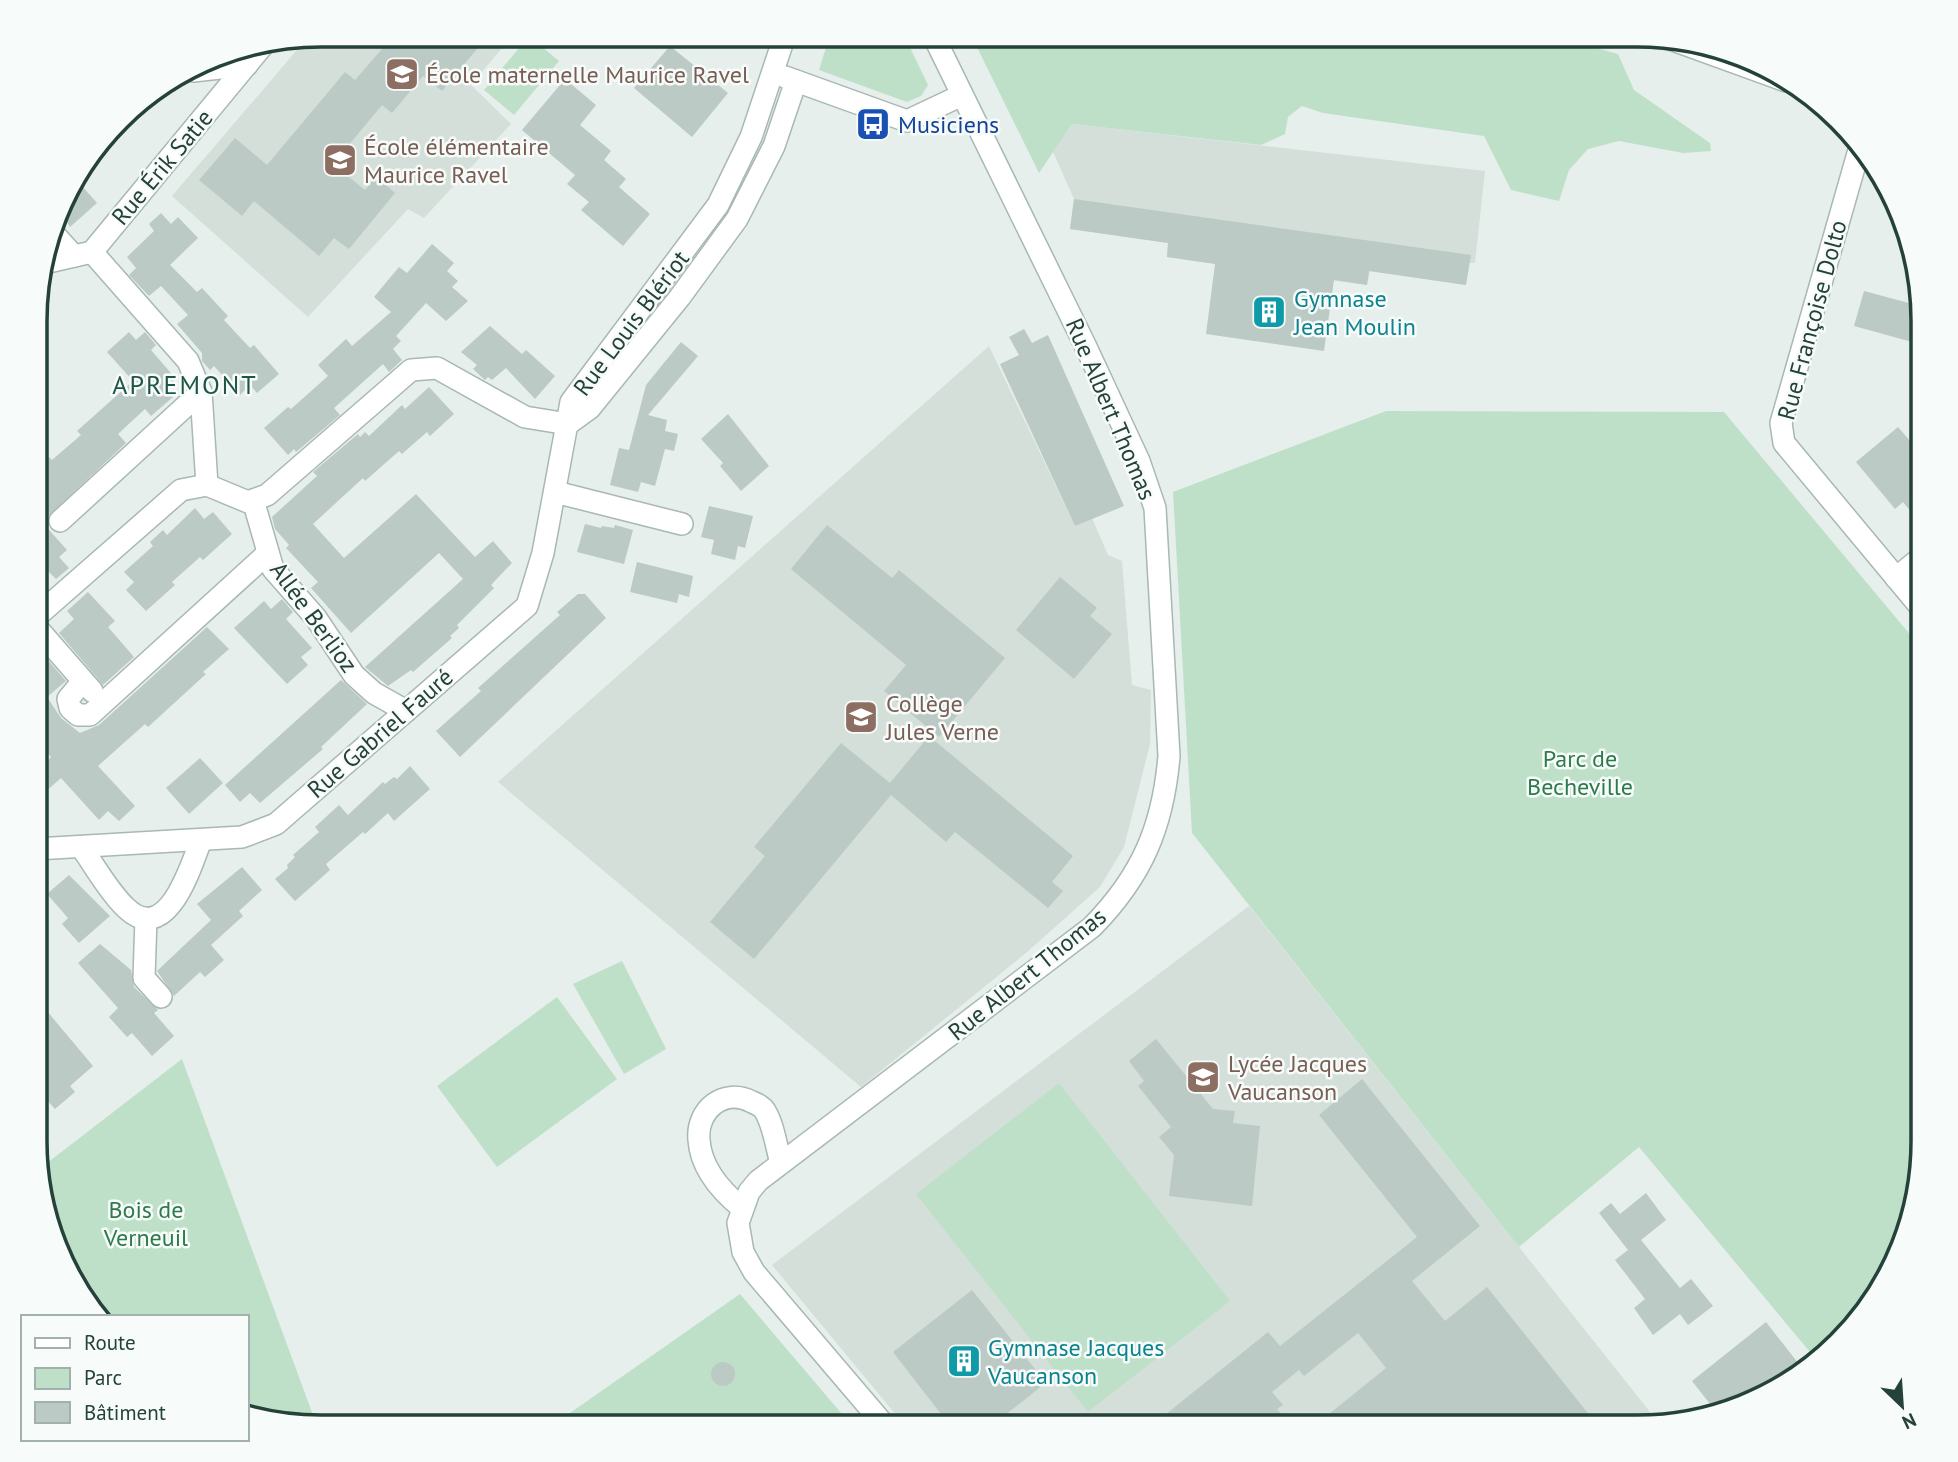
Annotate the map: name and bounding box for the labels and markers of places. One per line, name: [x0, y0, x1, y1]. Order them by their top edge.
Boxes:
school or university icon: École maternelle Maurice Ravel: [383, 55, 421, 93]
place label: École maternelle Maurice Ravel: [426, 59, 749, 90]
bus stop icon: Musiciens: [854, 105, 892, 143]
place label: Musiciens: [898, 109, 999, 140]
place label: École élémentaire Maurice Ravel: [364, 131, 549, 190]
school or university icon: École élémentaire Maurice Ravel: [321, 141, 359, 179]
place label: Gymnase Jean Moulin: [1293, 283, 1416, 342]
building icon: Gymnase Jean Moulin: [1250, 293, 1288, 331]
place label: Collège Jules Verne: [885, 688, 999, 747]
school or university icon: Collège Jules Verne: [842, 698, 880, 736]
place label: Lycée Jacques Vaucanson: [1227, 1048, 1367, 1107]
school or university icon: Lycée Jacques Vaucanson: [1184, 1058, 1222, 1096]
place label: Gymnase Jacques Vaucanson: [987, 1332, 1164, 1391]
building icon: Gymnase Jacques Vaucanson: [945, 1342, 983, 1380]

